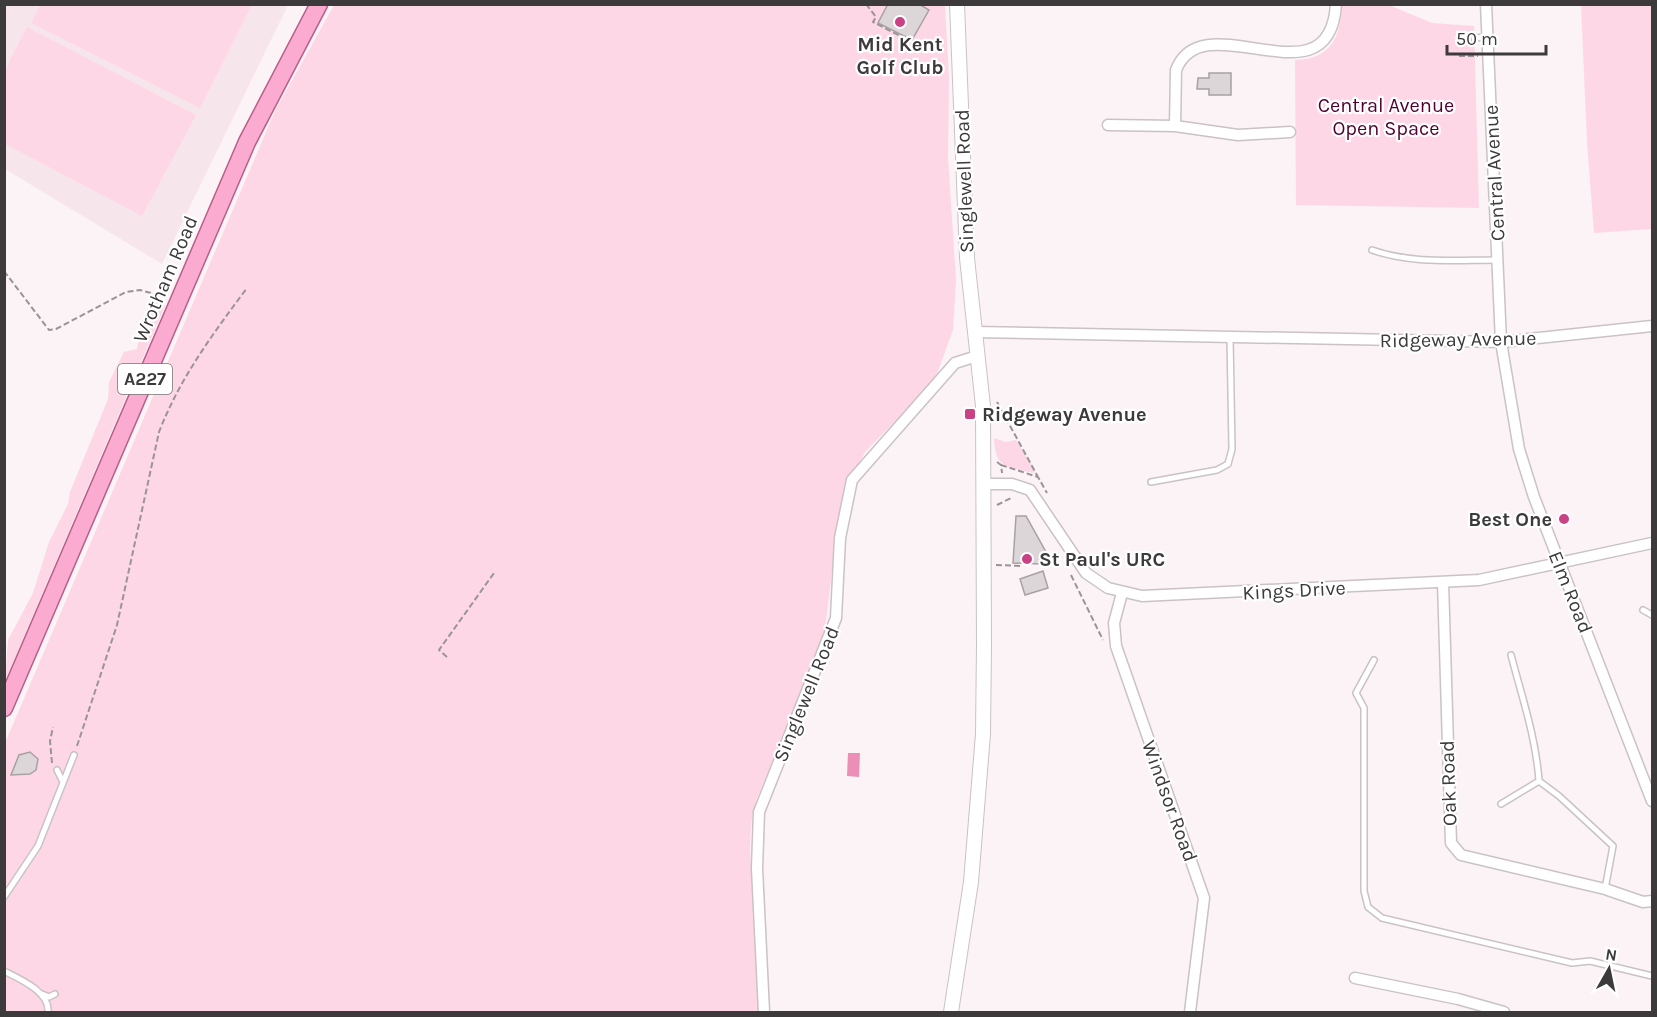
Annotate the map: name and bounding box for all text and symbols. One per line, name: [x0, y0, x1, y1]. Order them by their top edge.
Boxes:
marker: Mid Kent Golf Club: [893, 15, 907, 29]
scale bar: [1447, 18, 1546, 56]
text: 50 m: [1456, 28, 1498, 50]
place label: Mid Kent Golf Club: [857, 33, 943, 79]
park label: Central Avenue Open Space: [1318, 94, 1454, 140]
street label: Central Avenue: [1479, 104, 1510, 242]
street label: Singlewell Road: [950, 109, 979, 253]
street label: Wrotham Road: [128, 212, 203, 346]
street label: Ridgeway Avenue: [1379, 327, 1537, 352]
road number: A227: [118, 364, 172, 394]
place label: Ridgeway Avenue: [982, 403, 1147, 426]
marker: Ridgeway Avenue: [963, 407, 977, 421]
place label: Best One: [1468, 508, 1552, 531]
marker: Best One: [1557, 512, 1571, 526]
place label: St Paul's URC: [1039, 548, 1165, 571]
street label: Elm Road: [1544, 548, 1597, 637]
marker: St Paul's URC: [1020, 552, 1034, 566]
street label: Kings Drive: [1242, 576, 1346, 605]
street label: Singlewell Road: [769, 623, 844, 765]
street label: Windsor Road: [1137, 737, 1202, 865]
street label: Oak Road: [1436, 740, 1461, 826]
north arrow: [1579, 939, 1639, 999]
text: N: [1604, 944, 1618, 965]

